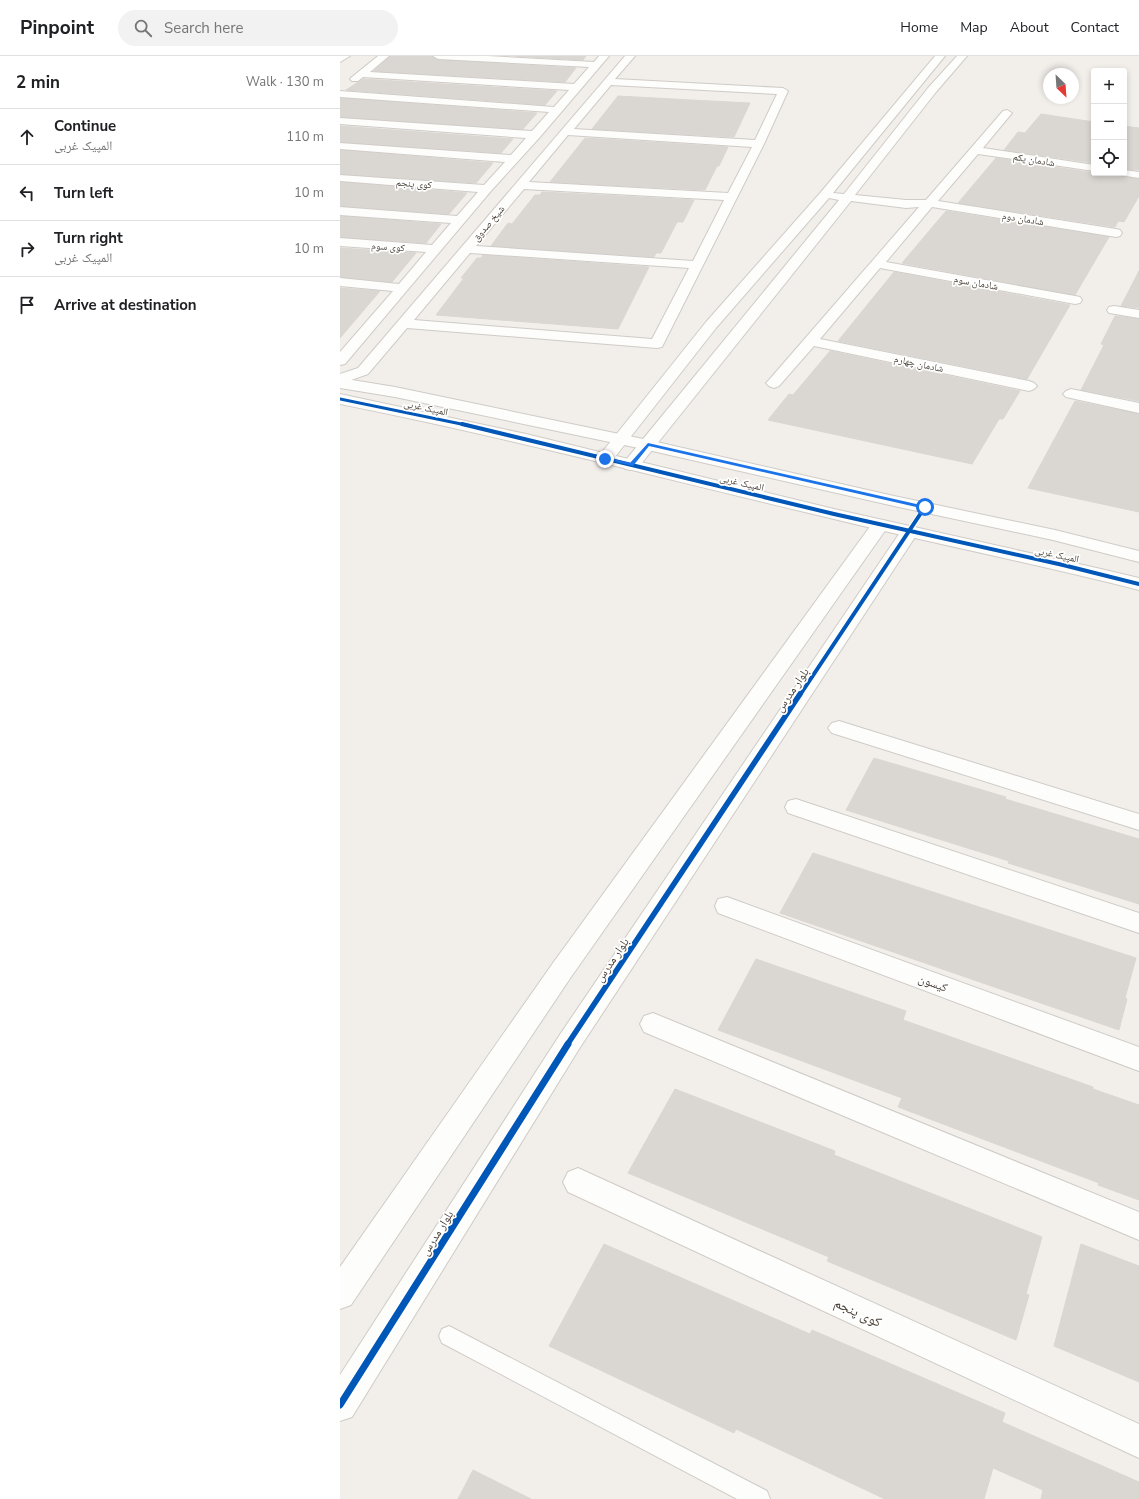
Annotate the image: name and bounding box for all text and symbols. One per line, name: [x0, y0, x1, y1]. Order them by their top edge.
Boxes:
search box: [118, 10, 398, 46]
text: Pinpoint: [20, 15, 94, 41]
icon: search: [132, 17, 154, 39]
text: Search here: [164, 18, 243, 38]
text: Home: [900, 18, 938, 37]
text: Map: [960, 18, 988, 37]
text: About: [1010, 18, 1049, 37]
text: Contact: [1071, 18, 1119, 37]
north arrow: [1043, 68, 1079, 104]
map controls: [1091, 68, 1127, 176]
button: +: [1091, 68, 1127, 104]
text: 2 min: [16, 71, 60, 94]
text: Walk · 130 m: [246, 73, 324, 91]
button: −: [1091, 104, 1127, 140]
text: Continue: [54, 116, 116, 136]
icon: ahead: [16, 126, 38, 148]
text: 110 m: [286, 128, 324, 146]
text: المپیک غربی: [54, 137, 112, 155]
button: locate: [1091, 140, 1127, 176]
street label: شادمان یکم: [1012, 150, 1056, 170]
street label: کوی پنجم: [396, 176, 432, 192]
icon: left: [16, 182, 38, 204]
text: Turn left: [54, 183, 113, 203]
text: 10 m: [294, 184, 324, 202]
street label: شیخ صدوق: [470, 202, 508, 245]
street label: شادمان دوم: [1001, 209, 1045, 229]
text: Turn right: [54, 228, 123, 248]
icon: right: [16, 238, 38, 260]
street label: کوی سوم: [371, 239, 405, 255]
text: 10 m: [294, 240, 324, 258]
text: المپیک غربی: [54, 249, 112, 267]
street label: شادمان سوم: [952, 272, 1000, 294]
icon: arrive: [16, 294, 38, 316]
text: Arrive at destination: [54, 295, 197, 315]
street label: شادمان چهارم: [893, 352, 945, 376]
street label: المپیک غربی: [402, 396, 449, 419]
route end: [596, 450, 614, 468]
street label: المپیک غربی: [718, 471, 765, 495]
route start: [916, 498, 934, 516]
street label: المپیک غربی: [1033, 543, 1080, 566]
street label: بلوار مدرس: [771, 665, 813, 715]
street label: بلوار مدرس: [591, 935, 633, 985]
street label: کیسون: [916, 970, 950, 996]
street label: بلوار مدرس: [417, 1207, 457, 1259]
street label: کوی پنجم: [831, 1293, 885, 1332]

